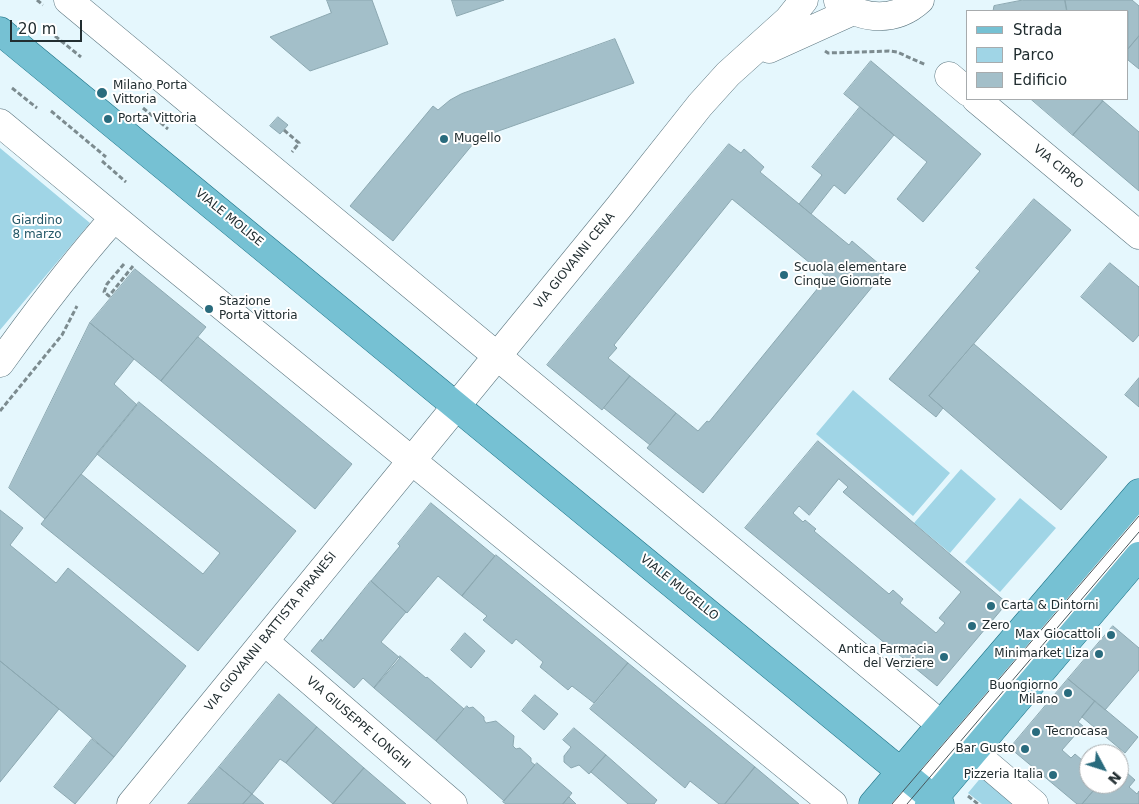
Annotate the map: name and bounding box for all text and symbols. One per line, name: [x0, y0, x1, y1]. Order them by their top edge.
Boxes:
scale bar: [12, 10, 85, 42]
legend: [966, 10, 1129, 100]
text: 20 m: [18, 20, 56, 38]
text: Strada: [1013, 21, 1062, 39]
text: Parco: [1013, 46, 1054, 64]
text: Edificio: [1013, 71, 1067, 89]
place label: Milano Porta Vittoria: [113, 79, 187, 107]
marker: Milano Porta Vittoria: [95, 86, 109, 100]
place label: Porta Vittoria: [118, 112, 197, 126]
marker: Porta Vittoria: [102, 113, 114, 125]
place label: Mugello: [454, 132, 501, 146]
marker: Mugello: [438, 133, 450, 145]
street label: VIA CIPRO: [1030, 142, 1086, 192]
street label: VIALE MOLISE: [192, 186, 266, 250]
street label: VIA GIOVANNI CENA: [532, 210, 618, 312]
park label: Giardino 8 marzo: [12, 214, 62, 242]
place label: Scuola elementare Cinque Giornate: [794, 261, 907, 289]
marker: Scuola elementare Cinque Giornate: [778, 269, 790, 281]
place label: Stazione Porta Vittoria: [219, 295, 298, 323]
marker: Stazione Porta Vittoria: [203, 303, 215, 315]
street label: VIA GIOVANNI BATTISTA PIRANESI: [202, 549, 340, 715]
street label: VIALE MUGELLO: [637, 552, 721, 624]
place label: Carta & Dintorni: [1001, 599, 1099, 613]
marker: Carta & Dintorni: [985, 600, 997, 612]
place label: Zero: [982, 619, 1010, 633]
marker: Zero: [966, 620, 978, 632]
place label: Max Giocattoli: [1015, 628, 1101, 642]
marker: Max Giocattoli: [1105, 629, 1117, 641]
place label: Antica Farmacia del Verziere: [838, 643, 934, 671]
place label: Minimarket Liza: [994, 647, 1089, 661]
marker: Minimarket Liza: [1093, 648, 1105, 660]
marker: Antica Farmacia del Verziere: [938, 651, 950, 663]
street label: VIA GIUSEPPE LONGHI: [303, 674, 413, 772]
place label: Buongiorno Milano: [989, 679, 1058, 707]
marker: Buongiorno Milano: [1062, 687, 1074, 699]
place label: Tecnocasa: [1046, 725, 1108, 739]
marker: Tecnocasa: [1030, 726, 1042, 738]
place label: Bar Gusto: [955, 742, 1015, 756]
marker: Bar Gusto: [1019, 743, 1031, 755]
north arrow: [1079, 744, 1129, 794]
place label: Pizzeria Italia: [964, 768, 1043, 782]
text: N: [1105, 768, 1125, 788]
marker: Pizzeria Italia: [1047, 769, 1059, 781]

